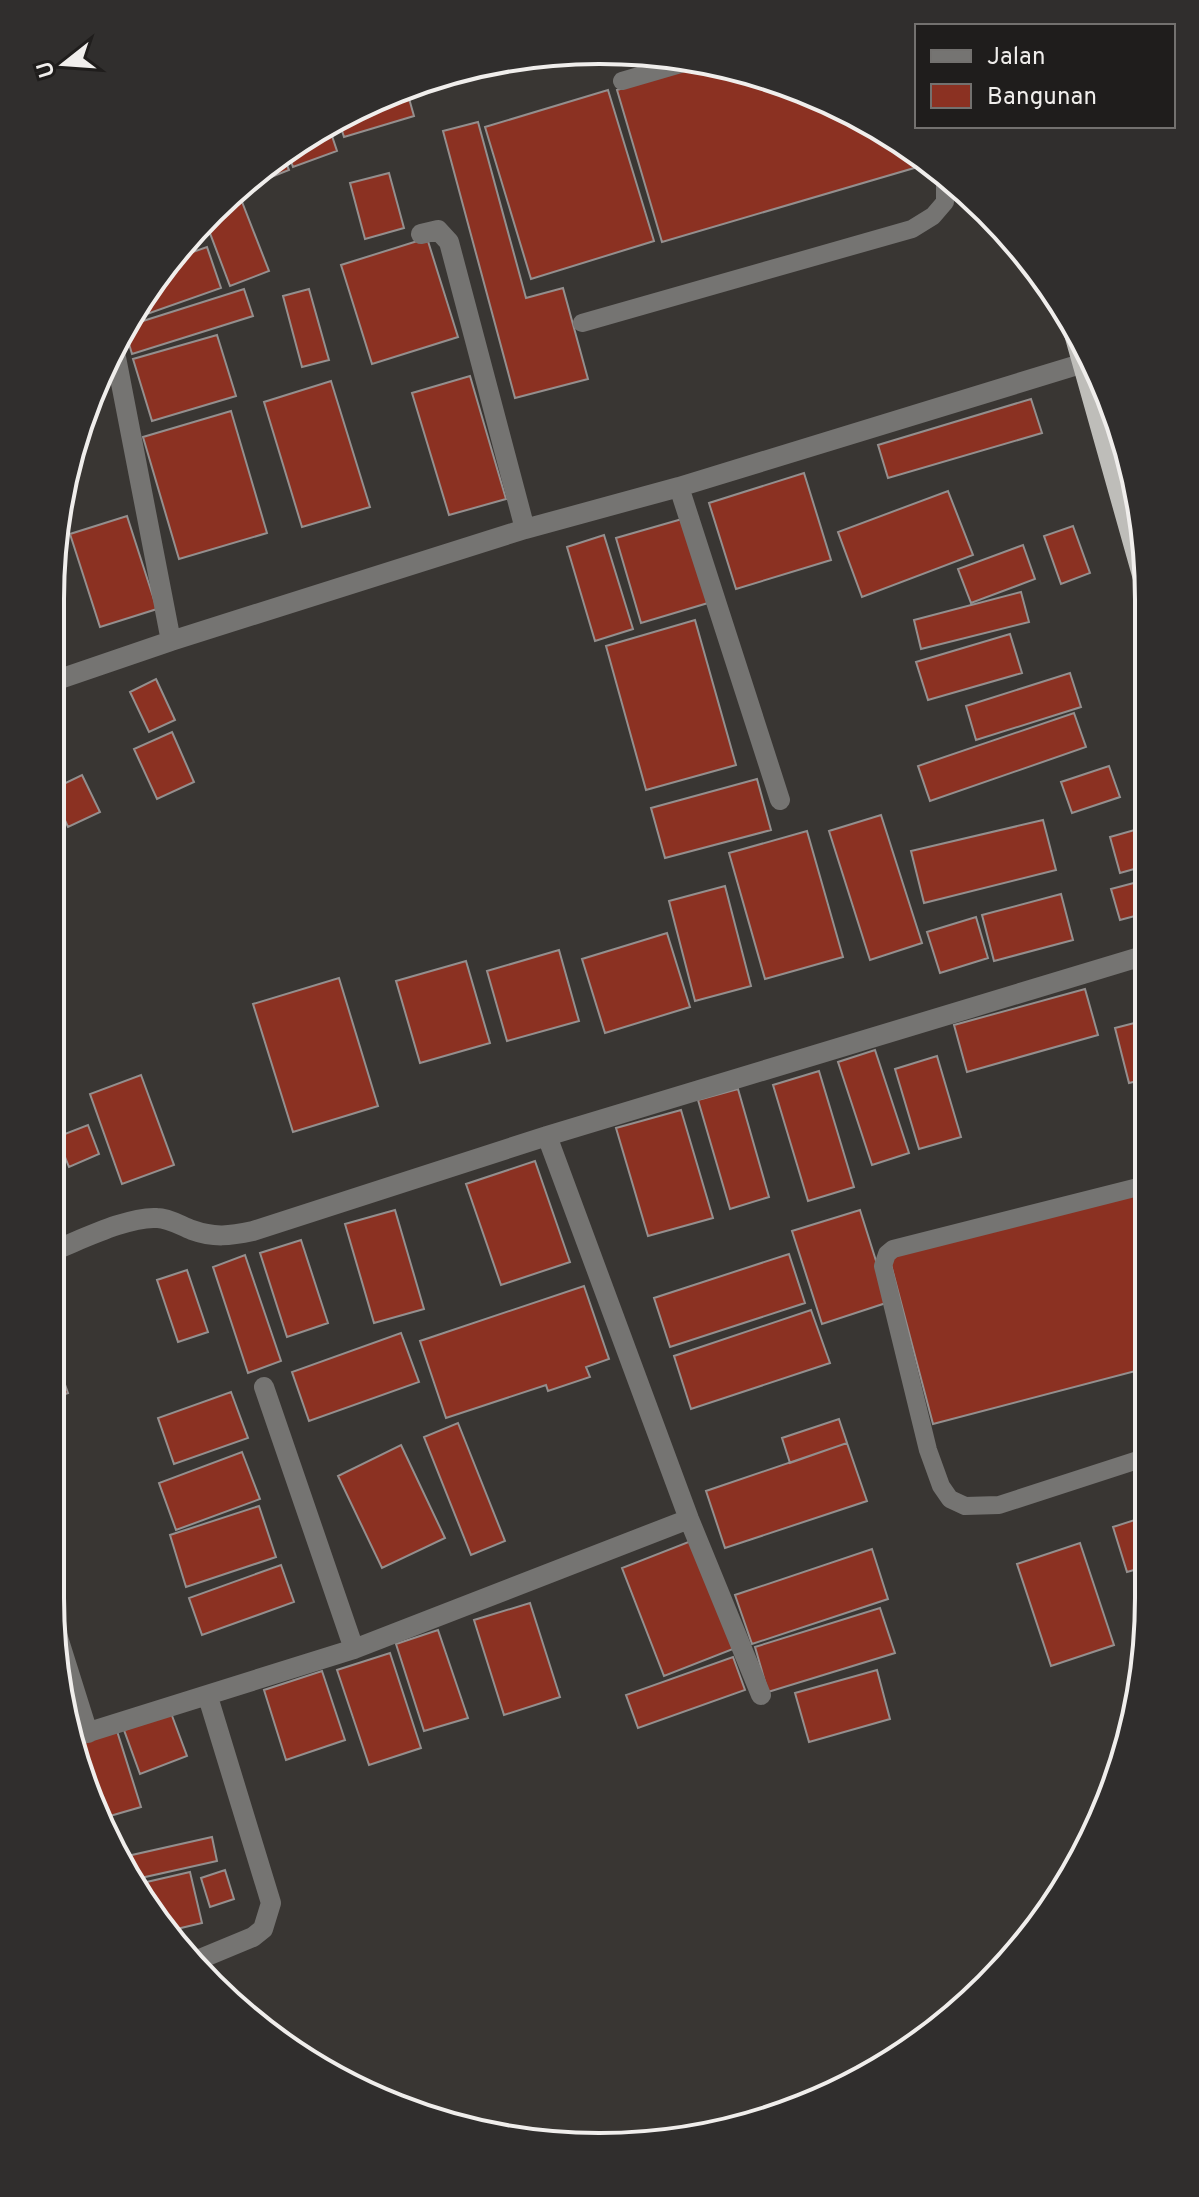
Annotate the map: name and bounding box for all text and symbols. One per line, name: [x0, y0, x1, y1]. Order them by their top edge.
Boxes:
north arrow: [24, 24, 104, 104]
legend: [915, 24, 1175, 128]
text: Jalan: [987, 43, 1045, 73]
text: U: [32, 58, 62, 81]
text: Bangunan: [987, 83, 1097, 113]

